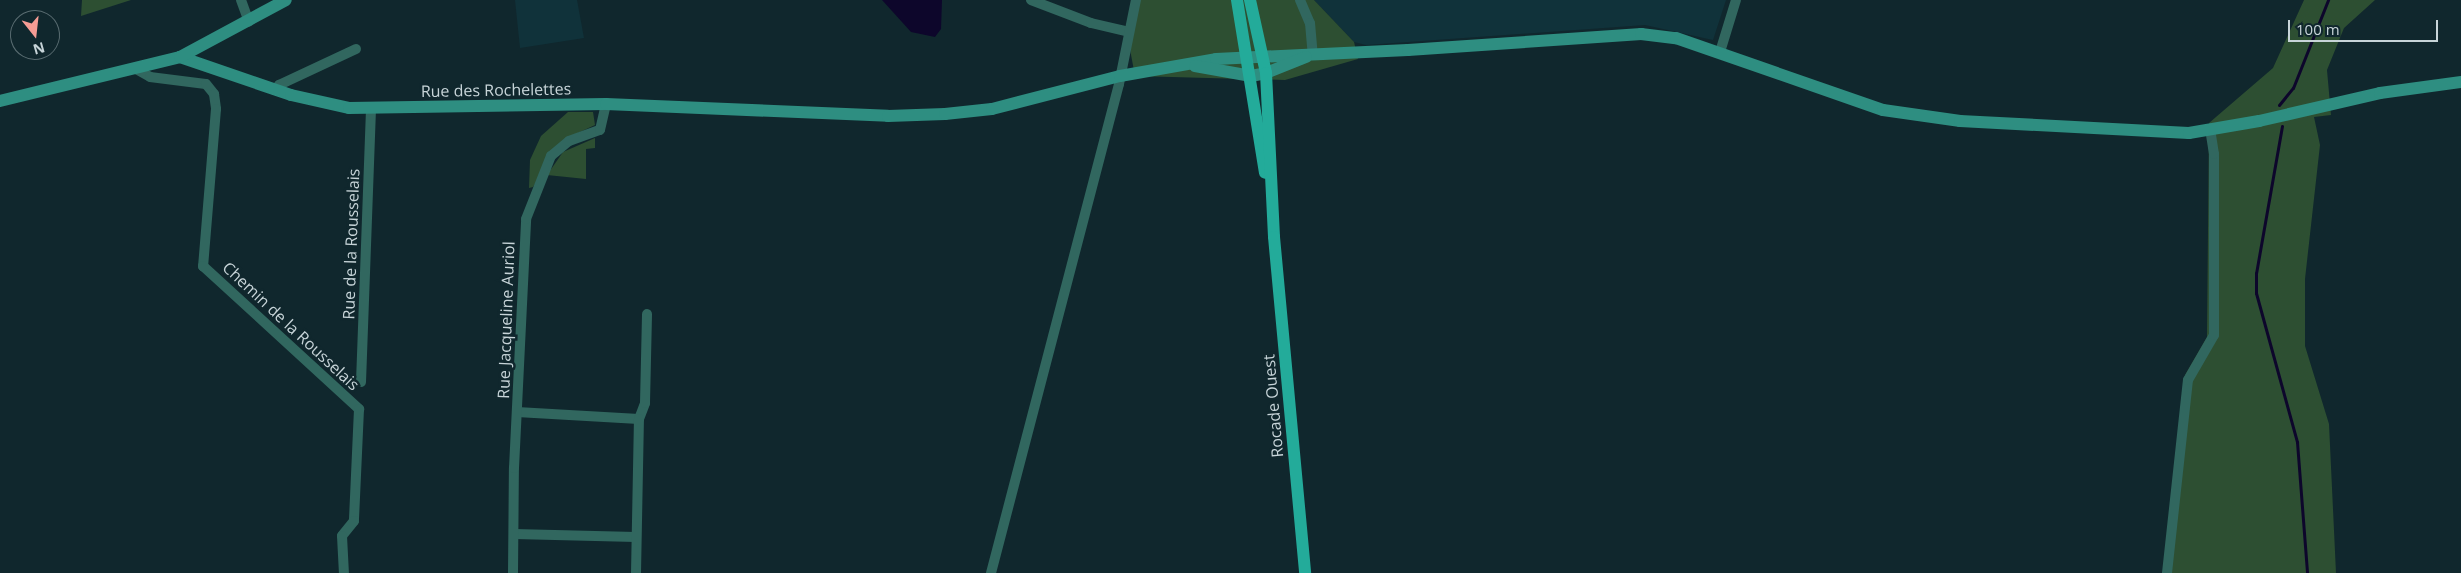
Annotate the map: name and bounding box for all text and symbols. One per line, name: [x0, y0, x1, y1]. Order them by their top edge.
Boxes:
north arrow: [10, 10, 60, 60]
scale bar: [2291, 10, 2441, 42]
text: 100 m: [2296, 19, 2340, 39]
text: N: [31, 38, 47, 60]
street label: Rue des Rochelettes: [421, 79, 571, 101]
street label: Rue de la Rousselais: [339, 168, 363, 320]
street label: Rue Jacqueline Auriol: [494, 241, 518, 399]
street label: Chemin de la Rousselais: [219, 258, 363, 394]
street label: Rocade Ouest: [1259, 354, 1287, 458]

